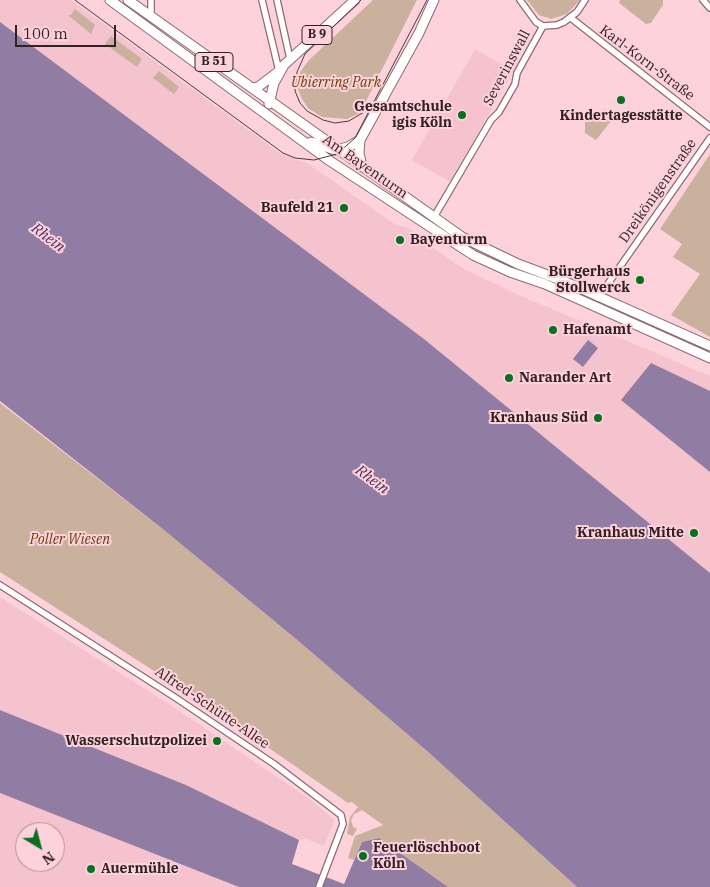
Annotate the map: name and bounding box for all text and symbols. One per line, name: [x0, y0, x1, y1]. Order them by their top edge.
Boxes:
scale bar: [18, 15, 119, 47]
street label: Karl-Korn-Straße: [596, 22, 698, 104]
text: 100 m: [23, 24, 68, 43]
road number: B 9: [302, 26, 332, 44]
street label: Severinswall: [480, 27, 534, 109]
road number: B 51: [195, 52, 233, 72]
park label: Ubierring Park: [291, 75, 381, 91]
marker: Kindertagesstätte: [615, 94, 627, 106]
place label: Gesamtschule igis Köln: [354, 99, 452, 132]
place label: Kindertagesstätte: [559, 108, 683, 124]
marker: Gesamtschule igis Köln: [456, 109, 468, 121]
street label: Am Bayenturm: [319, 131, 411, 203]
street label: Dreikönigenstraße: [616, 136, 700, 246]
place label: Baufeld 21: [261, 200, 334, 216]
marker: Baufeld 21: [338, 202, 350, 214]
water label: Rhein: [28, 220, 68, 256]
place label: Bayenturm: [410, 232, 487, 248]
marker: Bayenturm: [394, 234, 406, 246]
place label: Bürgerhaus Stollwerck: [548, 264, 630, 296]
marker: Bürgerhaus Stollwerck: [634, 274, 646, 286]
place label: Hafenamt: [563, 322, 631, 338]
marker: Hafenamt: [547, 324, 559, 336]
place label: Narander Art: [519, 370, 611, 386]
marker: Narander Art: [503, 372, 515, 384]
place label: Kranhaus Süd: [490, 410, 588, 426]
marker: Kranhaus Süd: [592, 412, 604, 424]
water label: Rhein: [352, 462, 392, 498]
place label: Kranhaus Mitte: [577, 525, 684, 541]
marker: Kranhaus Mitte: [688, 527, 700, 539]
park label: Poller Wiesen: [30, 532, 110, 548]
street label: Alfred-Schütte-Allee: [152, 663, 272, 753]
place label: Wasserschutzpolizei: [65, 733, 207, 749]
marker: Wasserschutzpolizei: [211, 735, 223, 747]
north arrow: [15, 822, 65, 872]
place label: Feuerlöschboot Köln: [373, 840, 480, 872]
text: N: [39, 848, 58, 869]
marker: Feuerlöschboot Köln: [357, 850, 369, 862]
place label: Auermühle: [101, 861, 179, 877]
marker: Auermühle: [85, 863, 97, 875]

